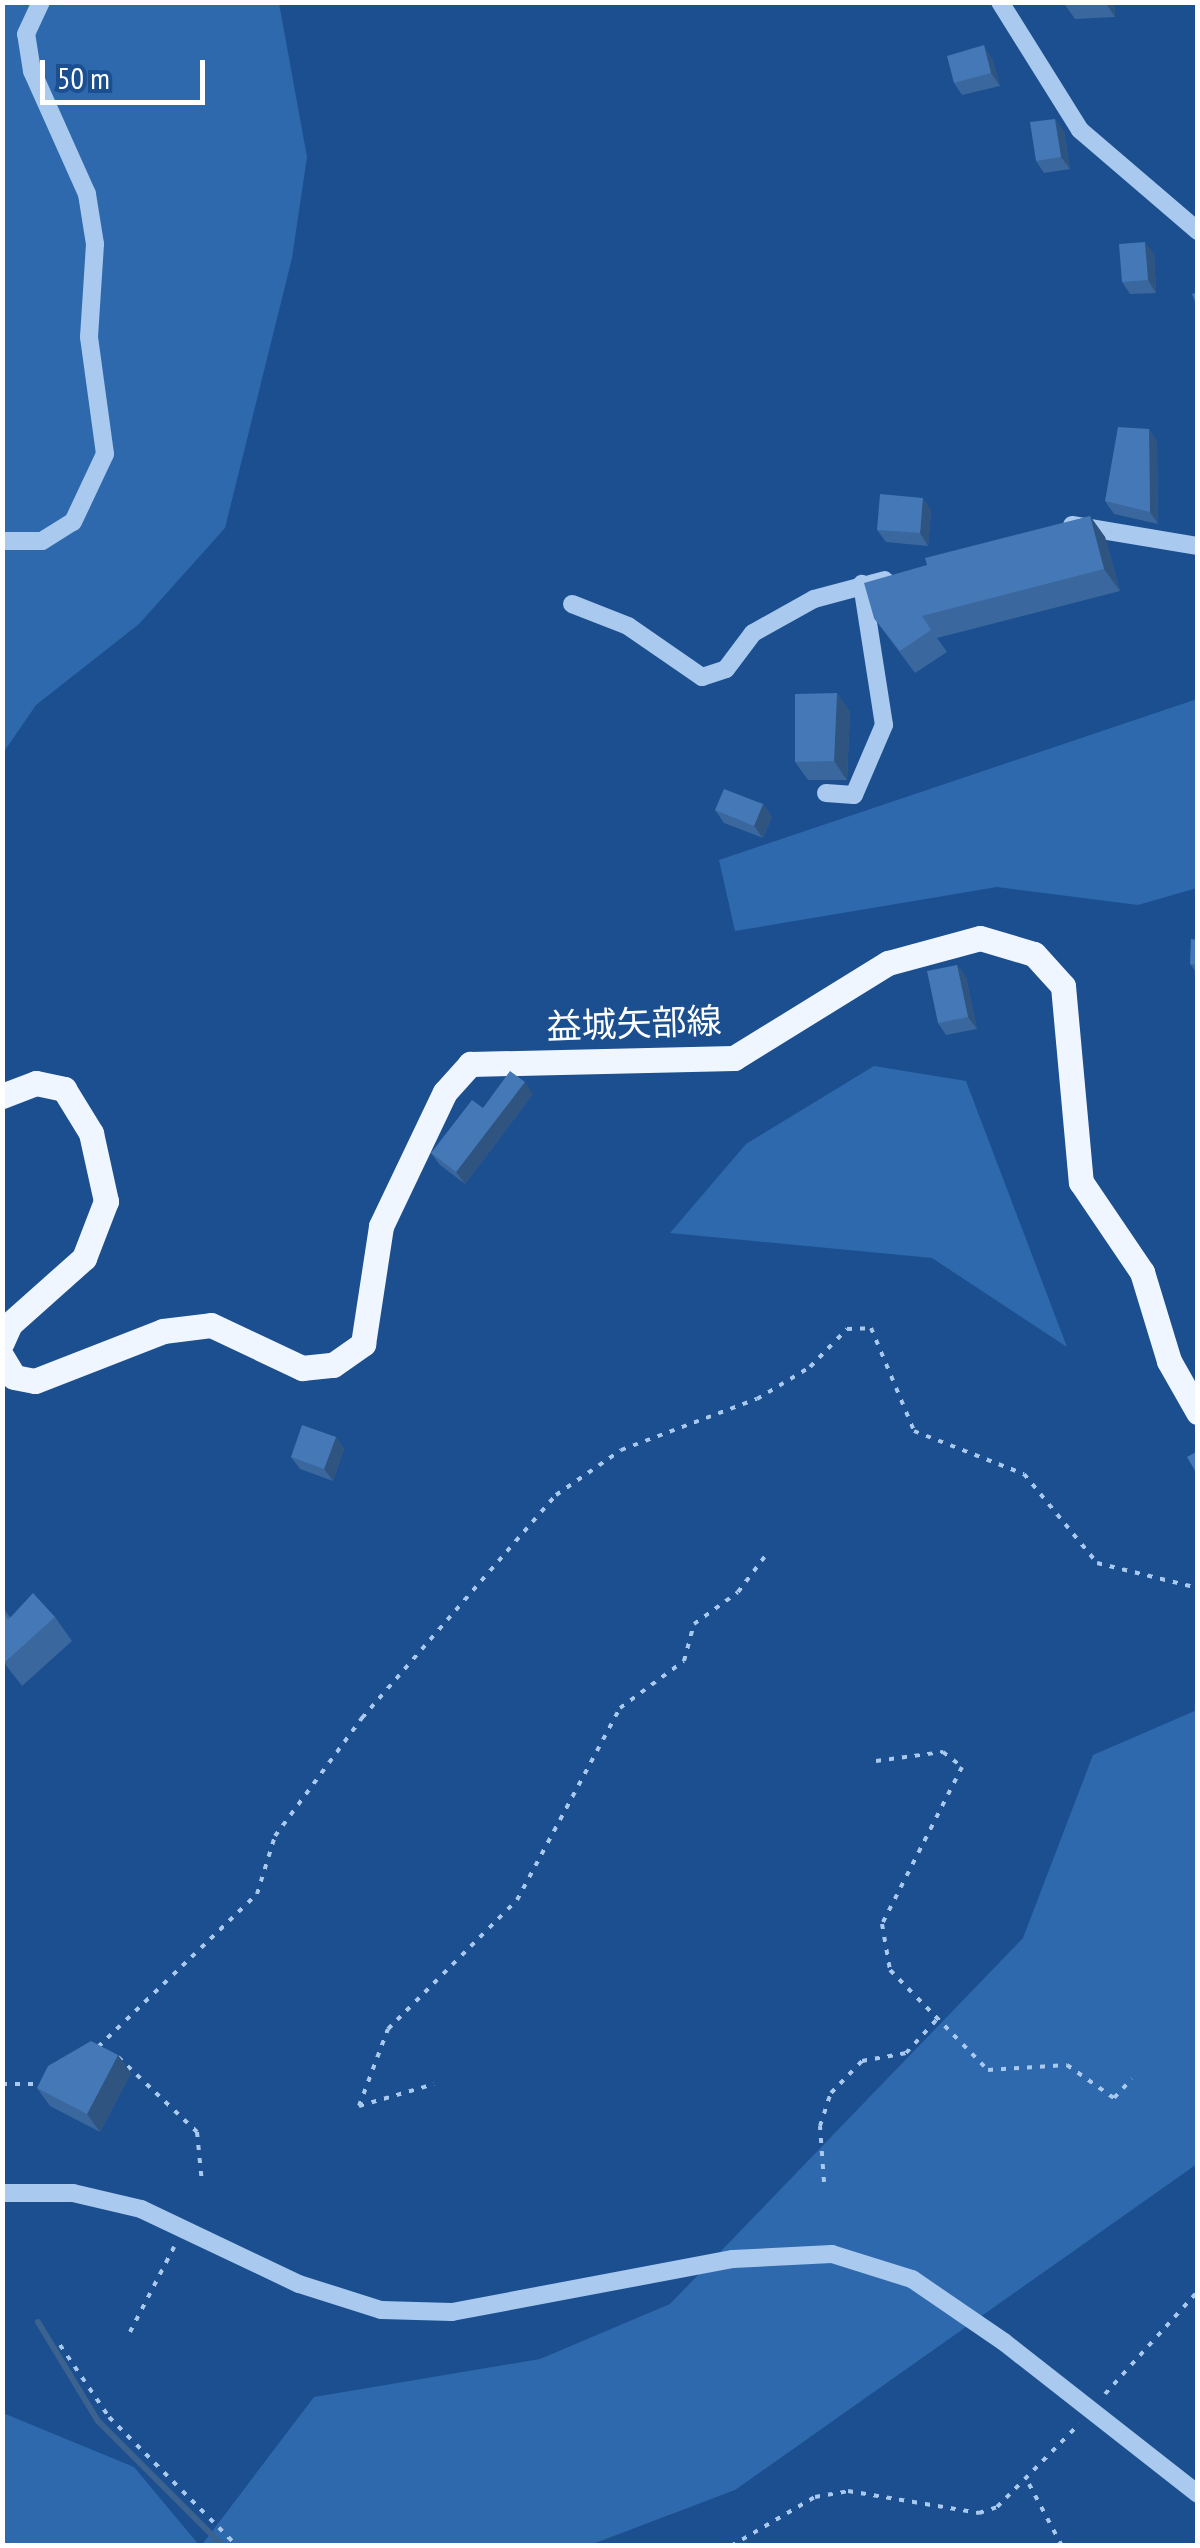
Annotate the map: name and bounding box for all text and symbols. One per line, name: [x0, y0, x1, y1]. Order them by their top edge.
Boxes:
scale bar: [45, 40, 210, 102]
text: 50 m: [57, 58, 110, 97]
street label: 益城矢部線: [546, 999, 722, 1047]

